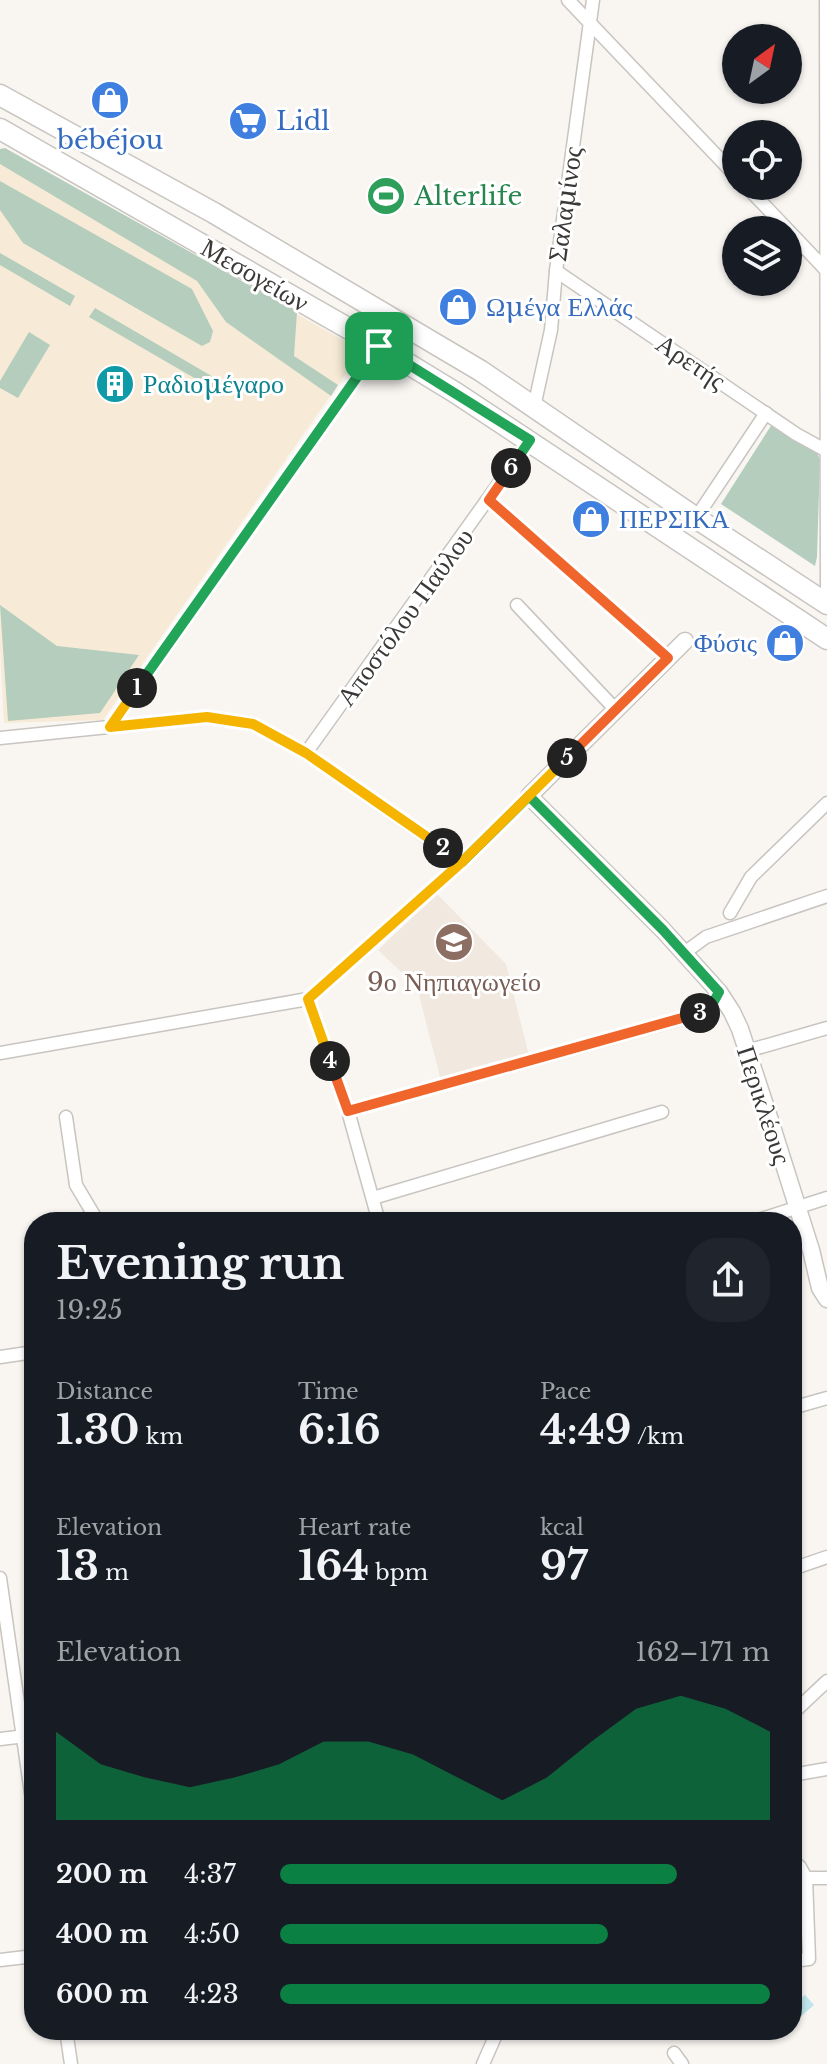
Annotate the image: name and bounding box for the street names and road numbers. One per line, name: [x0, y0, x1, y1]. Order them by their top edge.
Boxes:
street label: Σαλαμίνος: [541, 144, 589, 264]
street label: Μεσογείων: [196, 231, 315, 319]
street label: Αρετής: [650, 327, 732, 397]
street label: Αποστόλου Παύλου: [330, 522, 480, 712]
street label: Περικλέους: [730, 1042, 798, 1169]

